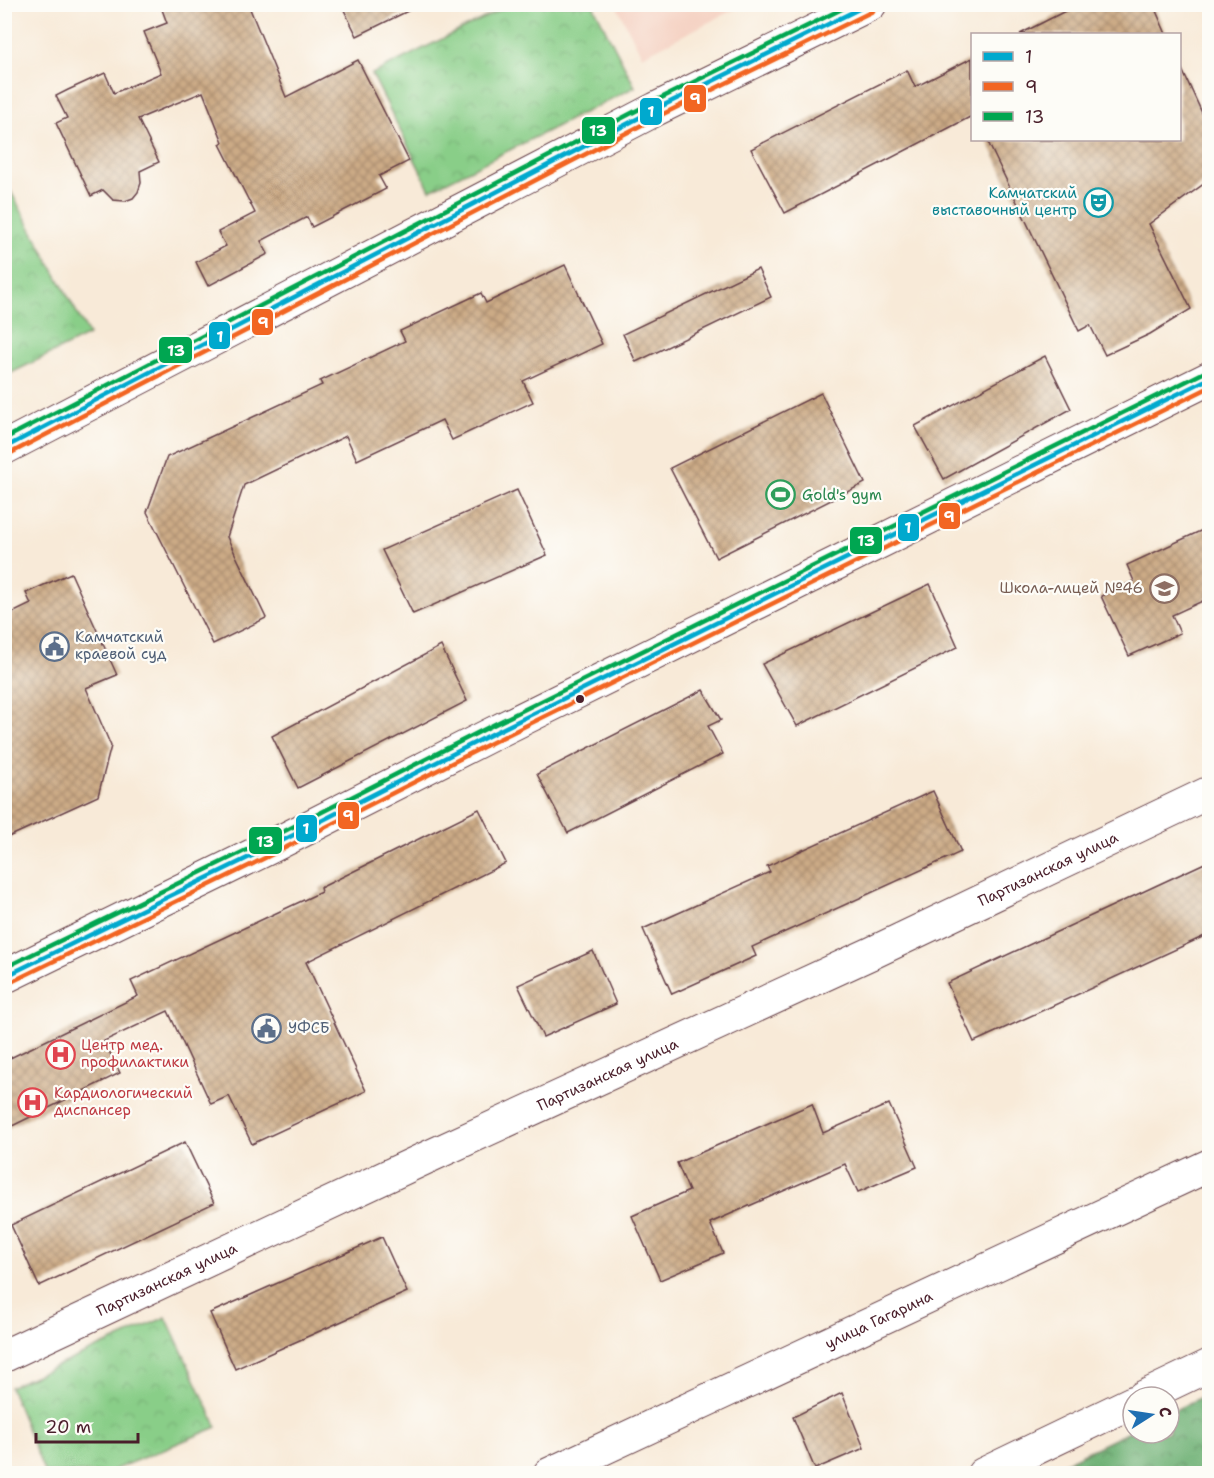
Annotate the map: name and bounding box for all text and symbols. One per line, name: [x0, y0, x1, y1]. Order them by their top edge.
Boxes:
legend: [971, 33, 1181, 141]
text: 1: [1025, 45, 1033, 69]
text: 9: [1025, 75, 1038, 99]
line badge: 9: [683, 84, 707, 113]
text: 9: [689, 88, 701, 109]
line badge: 1: [639, 97, 663, 126]
text: 1: [647, 101, 655, 122]
text: 13: [1025, 105, 1044, 129]
line badge: 13: [581, 116, 616, 145]
text: 13: [589, 120, 607, 141]
place label: Камчатский выставочный центр: [932, 183, 1077, 220]
theatre icon: Камчатский выставочный центр: [1082, 186, 1114, 218]
line badge: 9: [251, 308, 274, 336]
text: 9: [257, 312, 269, 333]
line badge: 1: [208, 321, 231, 350]
text: 1: [216, 326, 224, 347]
line badge: 13: [158, 336, 193, 364]
text: 13: [167, 340, 185, 361]
sports icon: Gold's gym: [765, 479, 797, 511]
place label: Gold's gym: [802, 485, 882, 505]
line badge: 9: [938, 502, 961, 530]
text: 9: [943, 506, 955, 527]
line badge: 1: [897, 513, 920, 542]
text: 1: [904, 517, 912, 538]
line badge: 13: [849, 526, 883, 555]
text: 13: [857, 530, 875, 551]
school or university icon: Школа-лицей №46: [1148, 572, 1180, 604]
place label: Школа-лицей №46: [999, 578, 1143, 598]
place label: Камчатский краевой суд: [75, 627, 167, 664]
public building icon: Камчатский краевой суд: [38, 630, 70, 662]
unlabelled marker: [574, 693, 586, 705]
line badge: 9: [337, 801, 360, 830]
text: 9: [342, 805, 354, 826]
line badge: 1: [295, 814, 318, 843]
text: 1: [302, 818, 310, 839]
line badge: 13: [248, 826, 283, 855]
street label: Партизанская улица: [975, 827, 1122, 911]
text: 13: [256, 831, 274, 852]
public building icon: УФСБ: [251, 1012, 283, 1044]
place label: УФСБ: [288, 1018, 330, 1038]
street label: Партизанская улица: [534, 1033, 682, 1115]
place label: Центр мед. профилактики: [81, 1035, 189, 1072]
hospital icon: Центр мед. профилактики: [44, 1038, 76, 1070]
place label: Кардиологический диспансер: [54, 1083, 193, 1120]
hospital icon: Кардиологический диспансер: [17, 1086, 49, 1118]
street label: Партизанская улица: [93, 1238, 241, 1321]
street label: улица Гагарина: [822, 1286, 937, 1354]
north arrow: [1121, 1385, 1181, 1445]
text: С: [1154, 1405, 1177, 1419]
scale bar: [36, 1406, 138, 1444]
text: 20 m: [45, 1415, 91, 1439]

